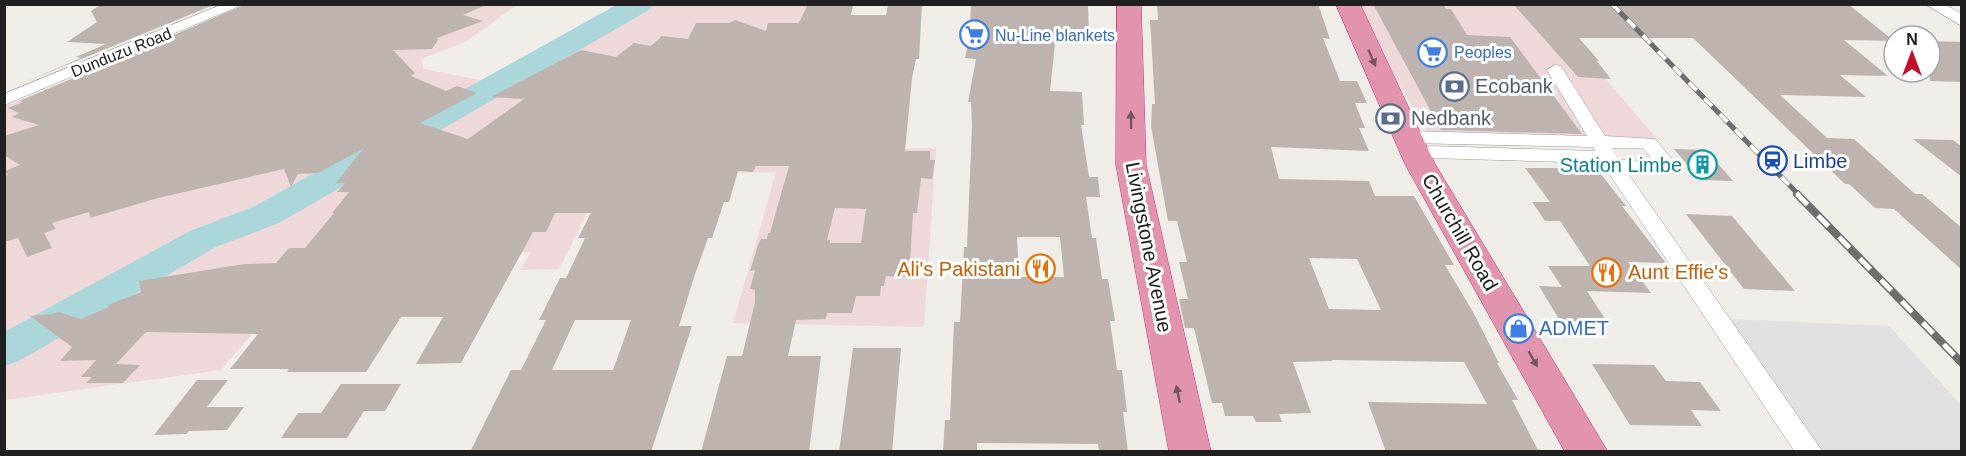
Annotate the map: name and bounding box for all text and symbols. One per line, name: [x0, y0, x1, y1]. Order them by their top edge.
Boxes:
supermarket icon: Nu-Line blankets: [958, 19, 990, 51]
north arrow: [1882, 24, 1942, 84]
street label: Dunduzu Road: [69, 25, 174, 80]
place label: Nu-Line blankets: [995, 27, 1115, 44]
text: N: [1906, 31, 1918, 48]
supermarket icon: Peoples: [1417, 36, 1449, 68]
place label: Peoples: [1454, 44, 1512, 61]
one-way arrow: [1367, 49, 1376, 66]
bank icon: Ecobank: [1438, 70, 1470, 102]
place label: Ecobank: [1475, 75, 1554, 97]
bank icon: Nedbank: [1374, 102, 1406, 134]
place label: Nedbank: [1411, 107, 1492, 129]
one-way arrow: [1126, 110, 1136, 129]
station icon: Limbe: [1756, 145, 1788, 177]
building icon: Station Limbe: [1687, 149, 1719, 181]
place label: Limbe: [1793, 150, 1847, 172]
place label: Station Limbe: [1560, 154, 1682, 176]
street label: Livingstone Avenue: [1122, 160, 1176, 334]
street label: Churchill Road: [1418, 170, 1502, 294]
restaurant icon: Ali's Pakistani: [1025, 253, 1057, 285]
restaurant icon: Aunt Effie's: [1591, 256, 1623, 288]
place label: Ali's Pakistani: [897, 258, 1020, 280]
place label: Aunt Effie's: [1628, 261, 1728, 283]
shop icon: ADMET: [1502, 312, 1534, 344]
place label: ADMET: [1539, 317, 1609, 339]
one-way arrow: [1528, 351, 1538, 368]
one-way arrow: [1173, 384, 1182, 403]

